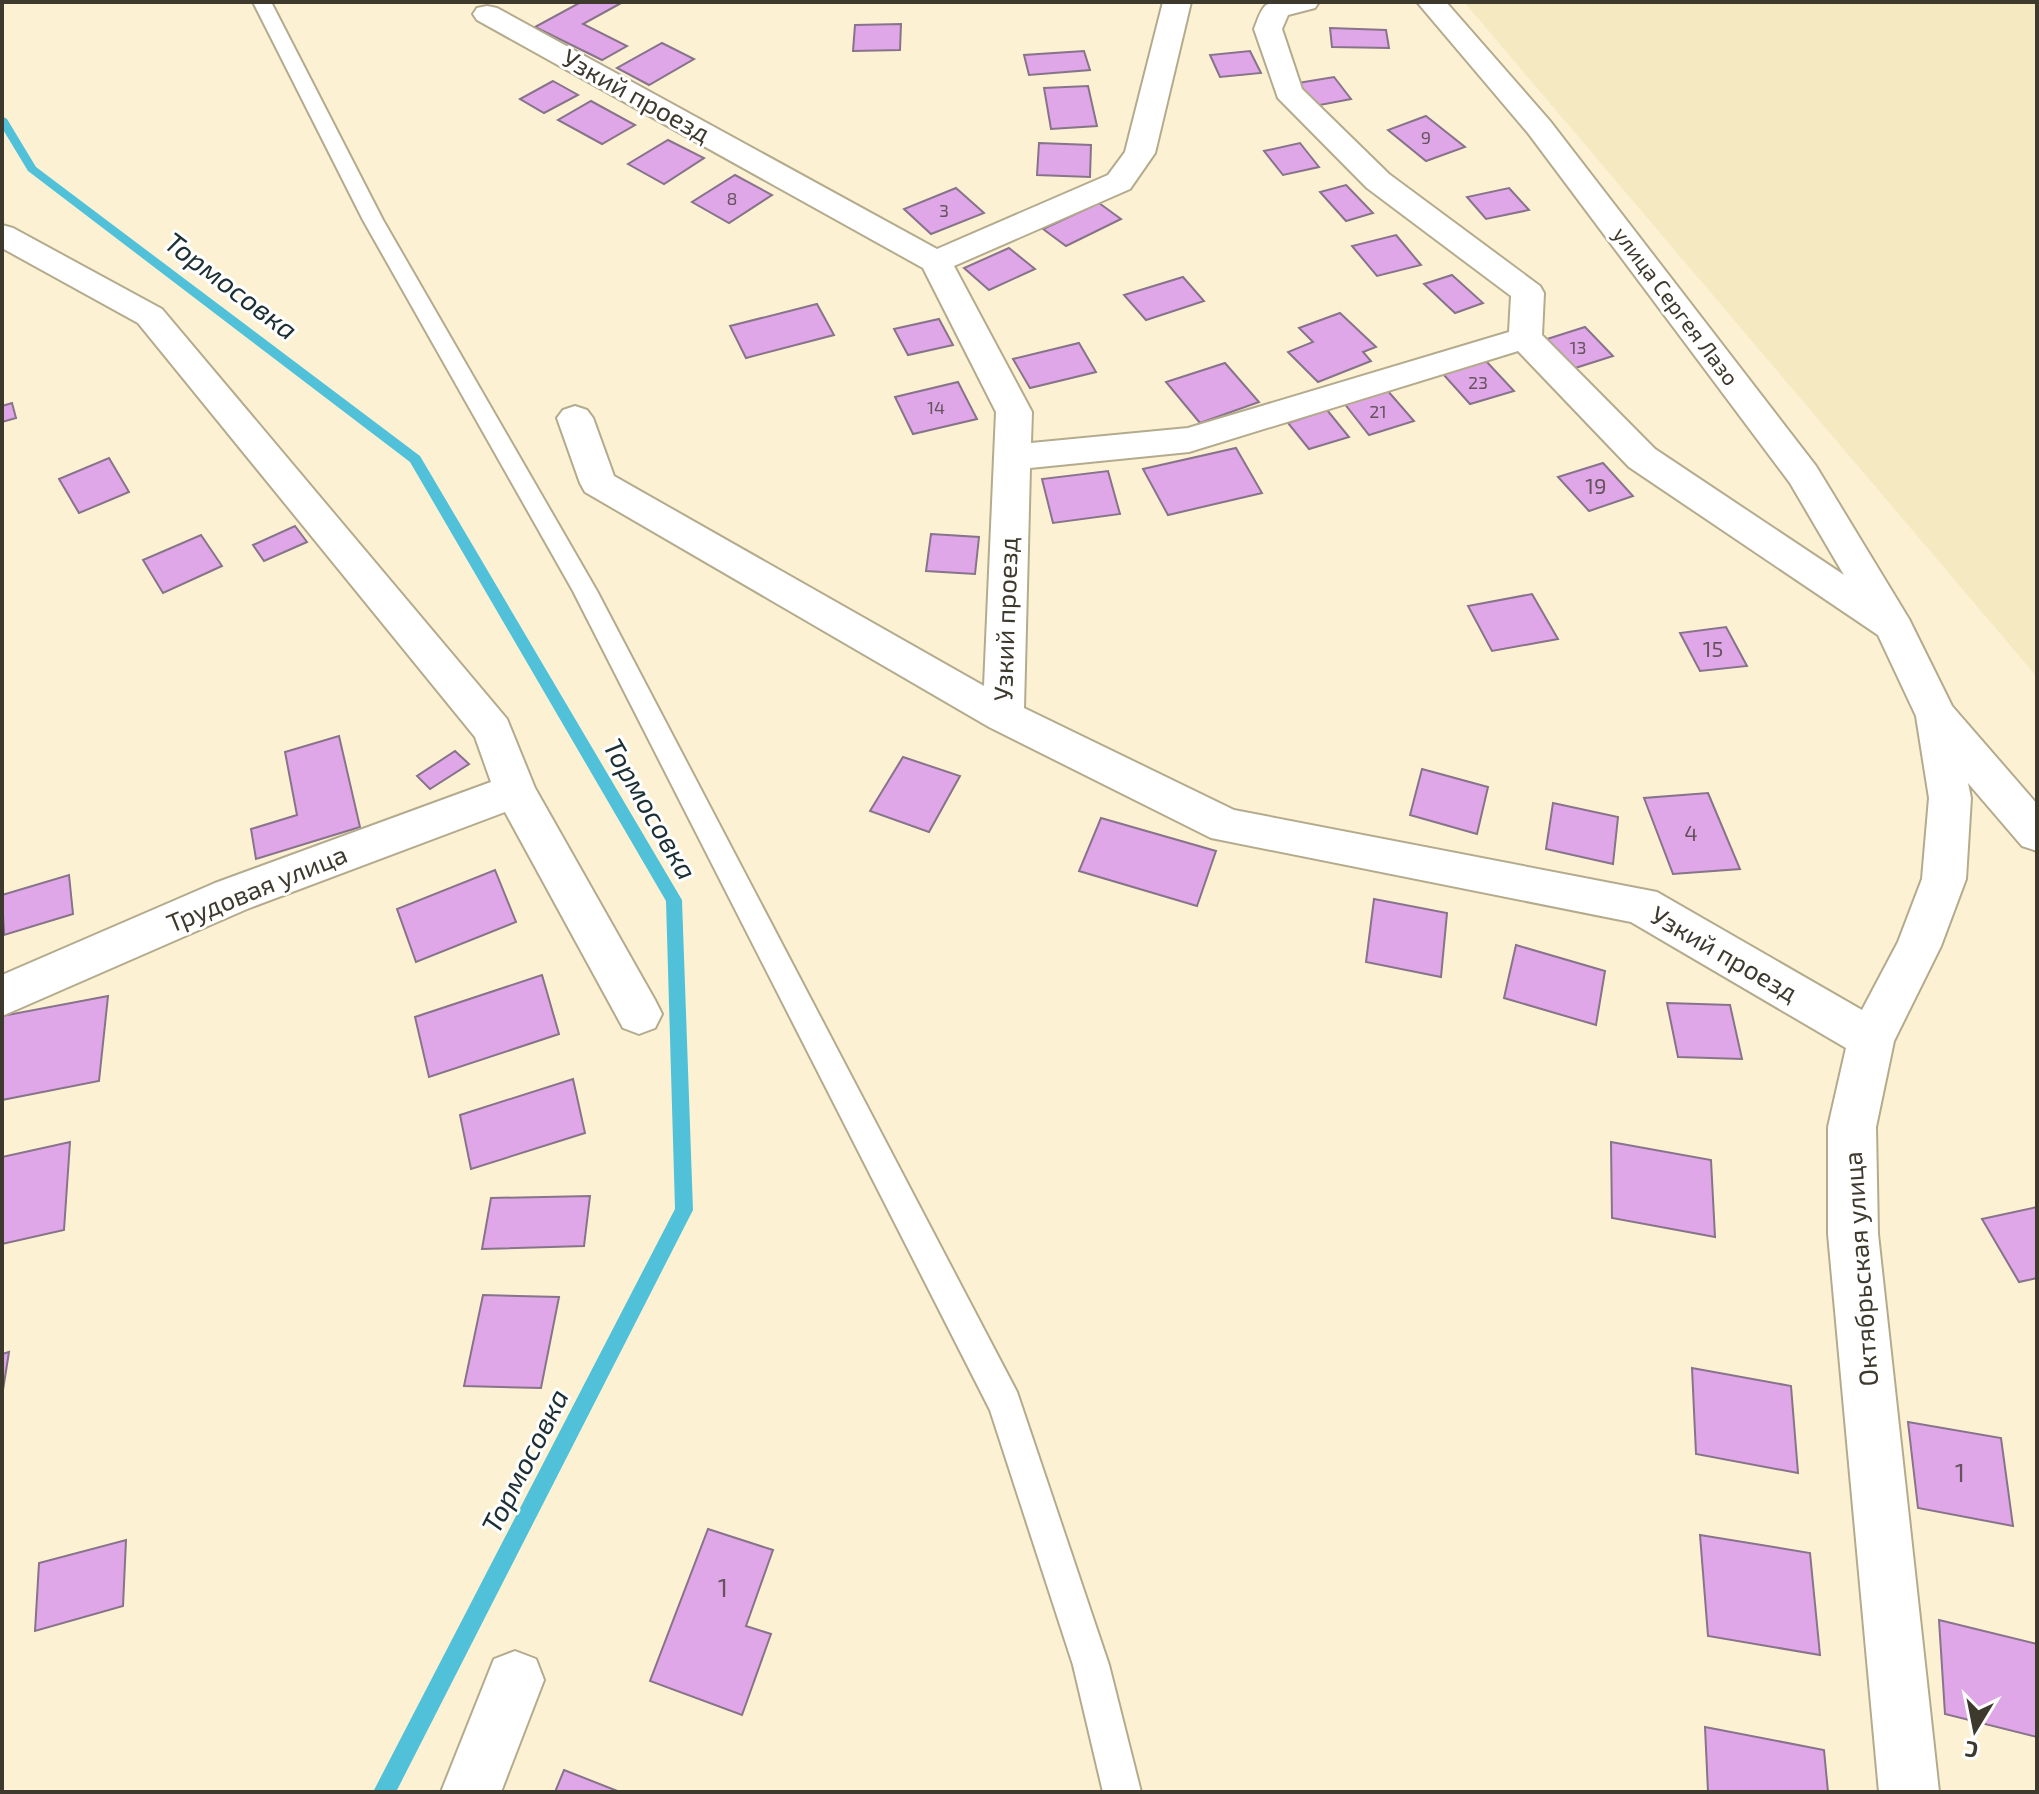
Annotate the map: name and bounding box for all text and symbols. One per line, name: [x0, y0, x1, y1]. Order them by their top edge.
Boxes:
street label: Узкий проезд: [557, 41, 716, 148]
house number: 9: [1421, 126, 1431, 148]
house number: 8: [727, 187, 737, 209]
house number: 3: [939, 199, 949, 221]
street label: улица Сергея Лазо: [1608, 221, 1745, 391]
water label: Тормосовка: [159, 224, 305, 346]
house number: 13: [1569, 336, 1587, 358]
house number: 23: [1468, 371, 1488, 393]
house number: 14: [927, 396, 945, 418]
house number: 21: [1369, 400, 1387, 422]
house number: 19: [1585, 472, 1607, 498]
street label: Узкий проезд: [986, 536, 1023, 702]
house number: 15: [1703, 635, 1723, 661]
water label: Тормосовка: [597, 732, 705, 885]
house number: 4: [1684, 819, 1698, 845]
street label: Трудовая улица: [162, 837, 352, 939]
street label: Узкий проезд: [1646, 898, 1804, 1007]
street label: Октябрьская улица: [1836, 1151, 1884, 1388]
water label: Тормосовка: [473, 1383, 575, 1538]
house number: 1: [1955, 1456, 1965, 1487]
house number: 1: [718, 1571, 728, 1602]
north arrow: [1935, 1690, 2015, 1770]
text: С: [1963, 1737, 1980, 1765]

